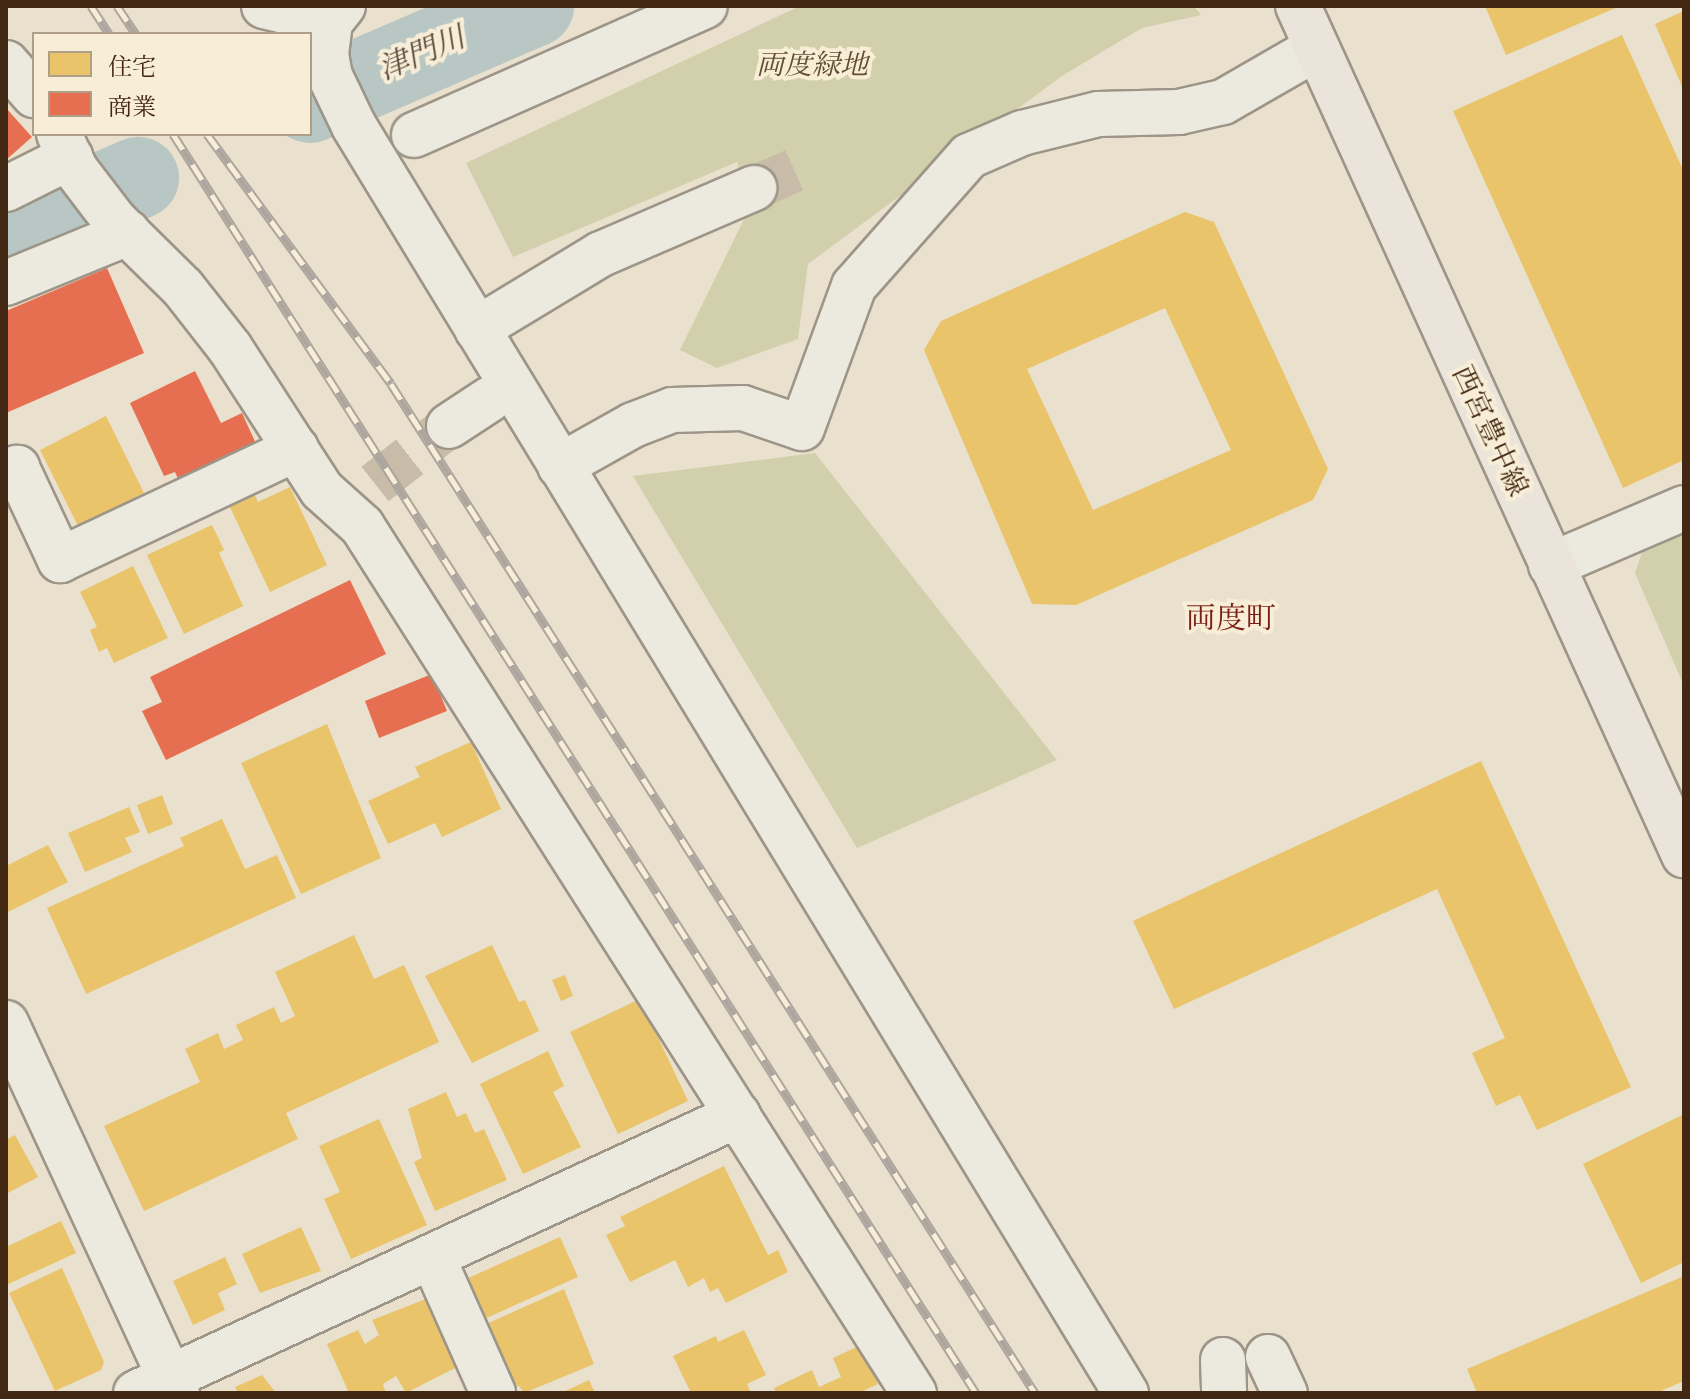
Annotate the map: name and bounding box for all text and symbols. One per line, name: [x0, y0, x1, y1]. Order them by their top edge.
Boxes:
water label: 津門川: [374, 20, 470, 88]
legend: [32, 32, 312, 136]
park label: 両度緑地: [756, 48, 868, 82]
text: 住宅: [108, 53, 156, 81]
text: 商業: [108, 93, 156, 121]
street label: 西宮豊中線: [1445, 360, 1535, 502]
district label: 両度町: [1186, 601, 1276, 637]

